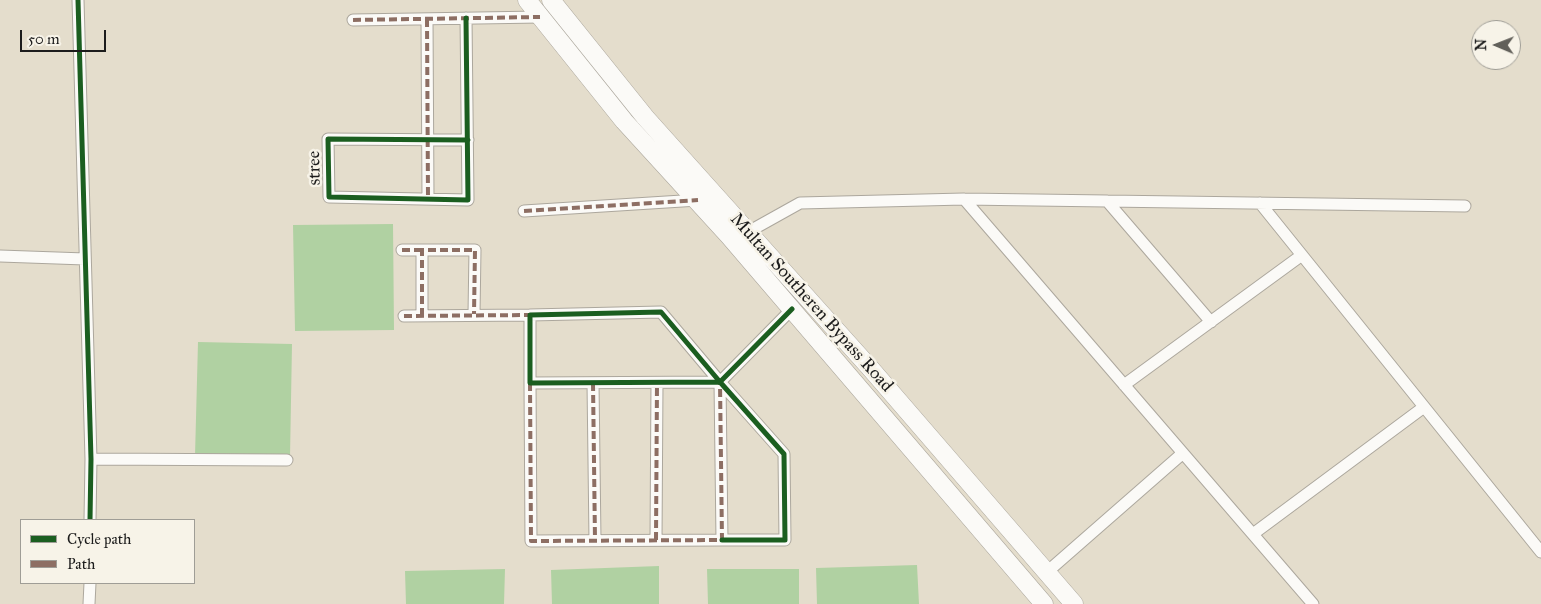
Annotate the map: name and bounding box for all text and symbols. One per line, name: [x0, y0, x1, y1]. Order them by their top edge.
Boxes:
scale bar: [22, 20, 109, 52]
north arrow: [1471, 20, 1521, 70]
text: 50 m: [28, 30, 60, 48]
text: N: [1473, 39, 1490, 51]
street label: stree: [304, 151, 326, 185]
street label: Multan Southeren Bypass Road: [725, 209, 897, 397]
legend: [20, 519, 195, 584]
text: Cycle path: [67, 530, 131, 548]
text: Path: [67, 555, 95, 573]

